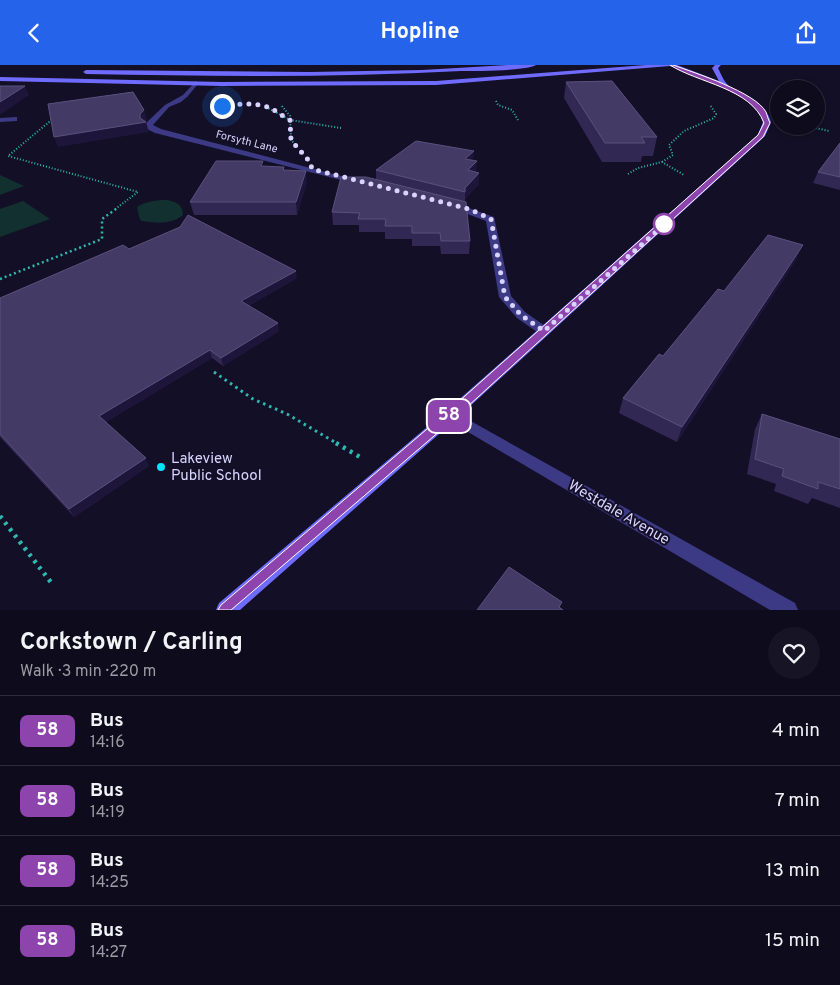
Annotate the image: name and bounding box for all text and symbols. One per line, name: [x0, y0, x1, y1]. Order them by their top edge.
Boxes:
icon: back: [20, 19, 48, 47]
text: Hopline: [381, 19, 459, 46]
icon: share: [792, 19, 820, 47]
map controls: [770, 80, 825, 135]
button: layers: [770, 80, 825, 135]
your location: [210, 94, 235, 119]
street label: Forsyth Lane: [214, 127, 279, 156]
unlabelled marker: [653, 213, 675, 235]
line badge: 58: [426, 400, 472, 432]
text: 58: [438, 404, 460, 427]
place label: Lakeview Public School: [171, 450, 262, 486]
marker: Lakeview Public School: [155, 461, 167, 473]
street label: Westdale Avenue: [564, 477, 672, 550]
button: heart: [768, 627, 820, 679]
text: Corkstown / Carling: [20, 628, 243, 658]
text: Walk · 3 min · 220 m: [20, 662, 156, 682]
text: Bus: [90, 709, 124, 733]
text: 58: [36, 719, 59, 742]
text: 4 min: [772, 719, 820, 743]
text: 14:16: [90, 733, 125, 753]
text: Bus: [90, 779, 124, 803]
text: 58: [36, 789, 59, 812]
text: 7 min: [775, 789, 820, 813]
text: 14:19: [90, 803, 125, 823]
text: Bus: [90, 849, 124, 873]
text: 58: [36, 859, 59, 882]
text: 13 min: [765, 859, 820, 883]
text: 14:25: [90, 873, 129, 893]
text: Bus: [90, 919, 124, 943]
text: 58: [36, 929, 59, 952]
text: 15 min: [765, 929, 820, 953]
text: 14:27: [90, 943, 127, 963]

